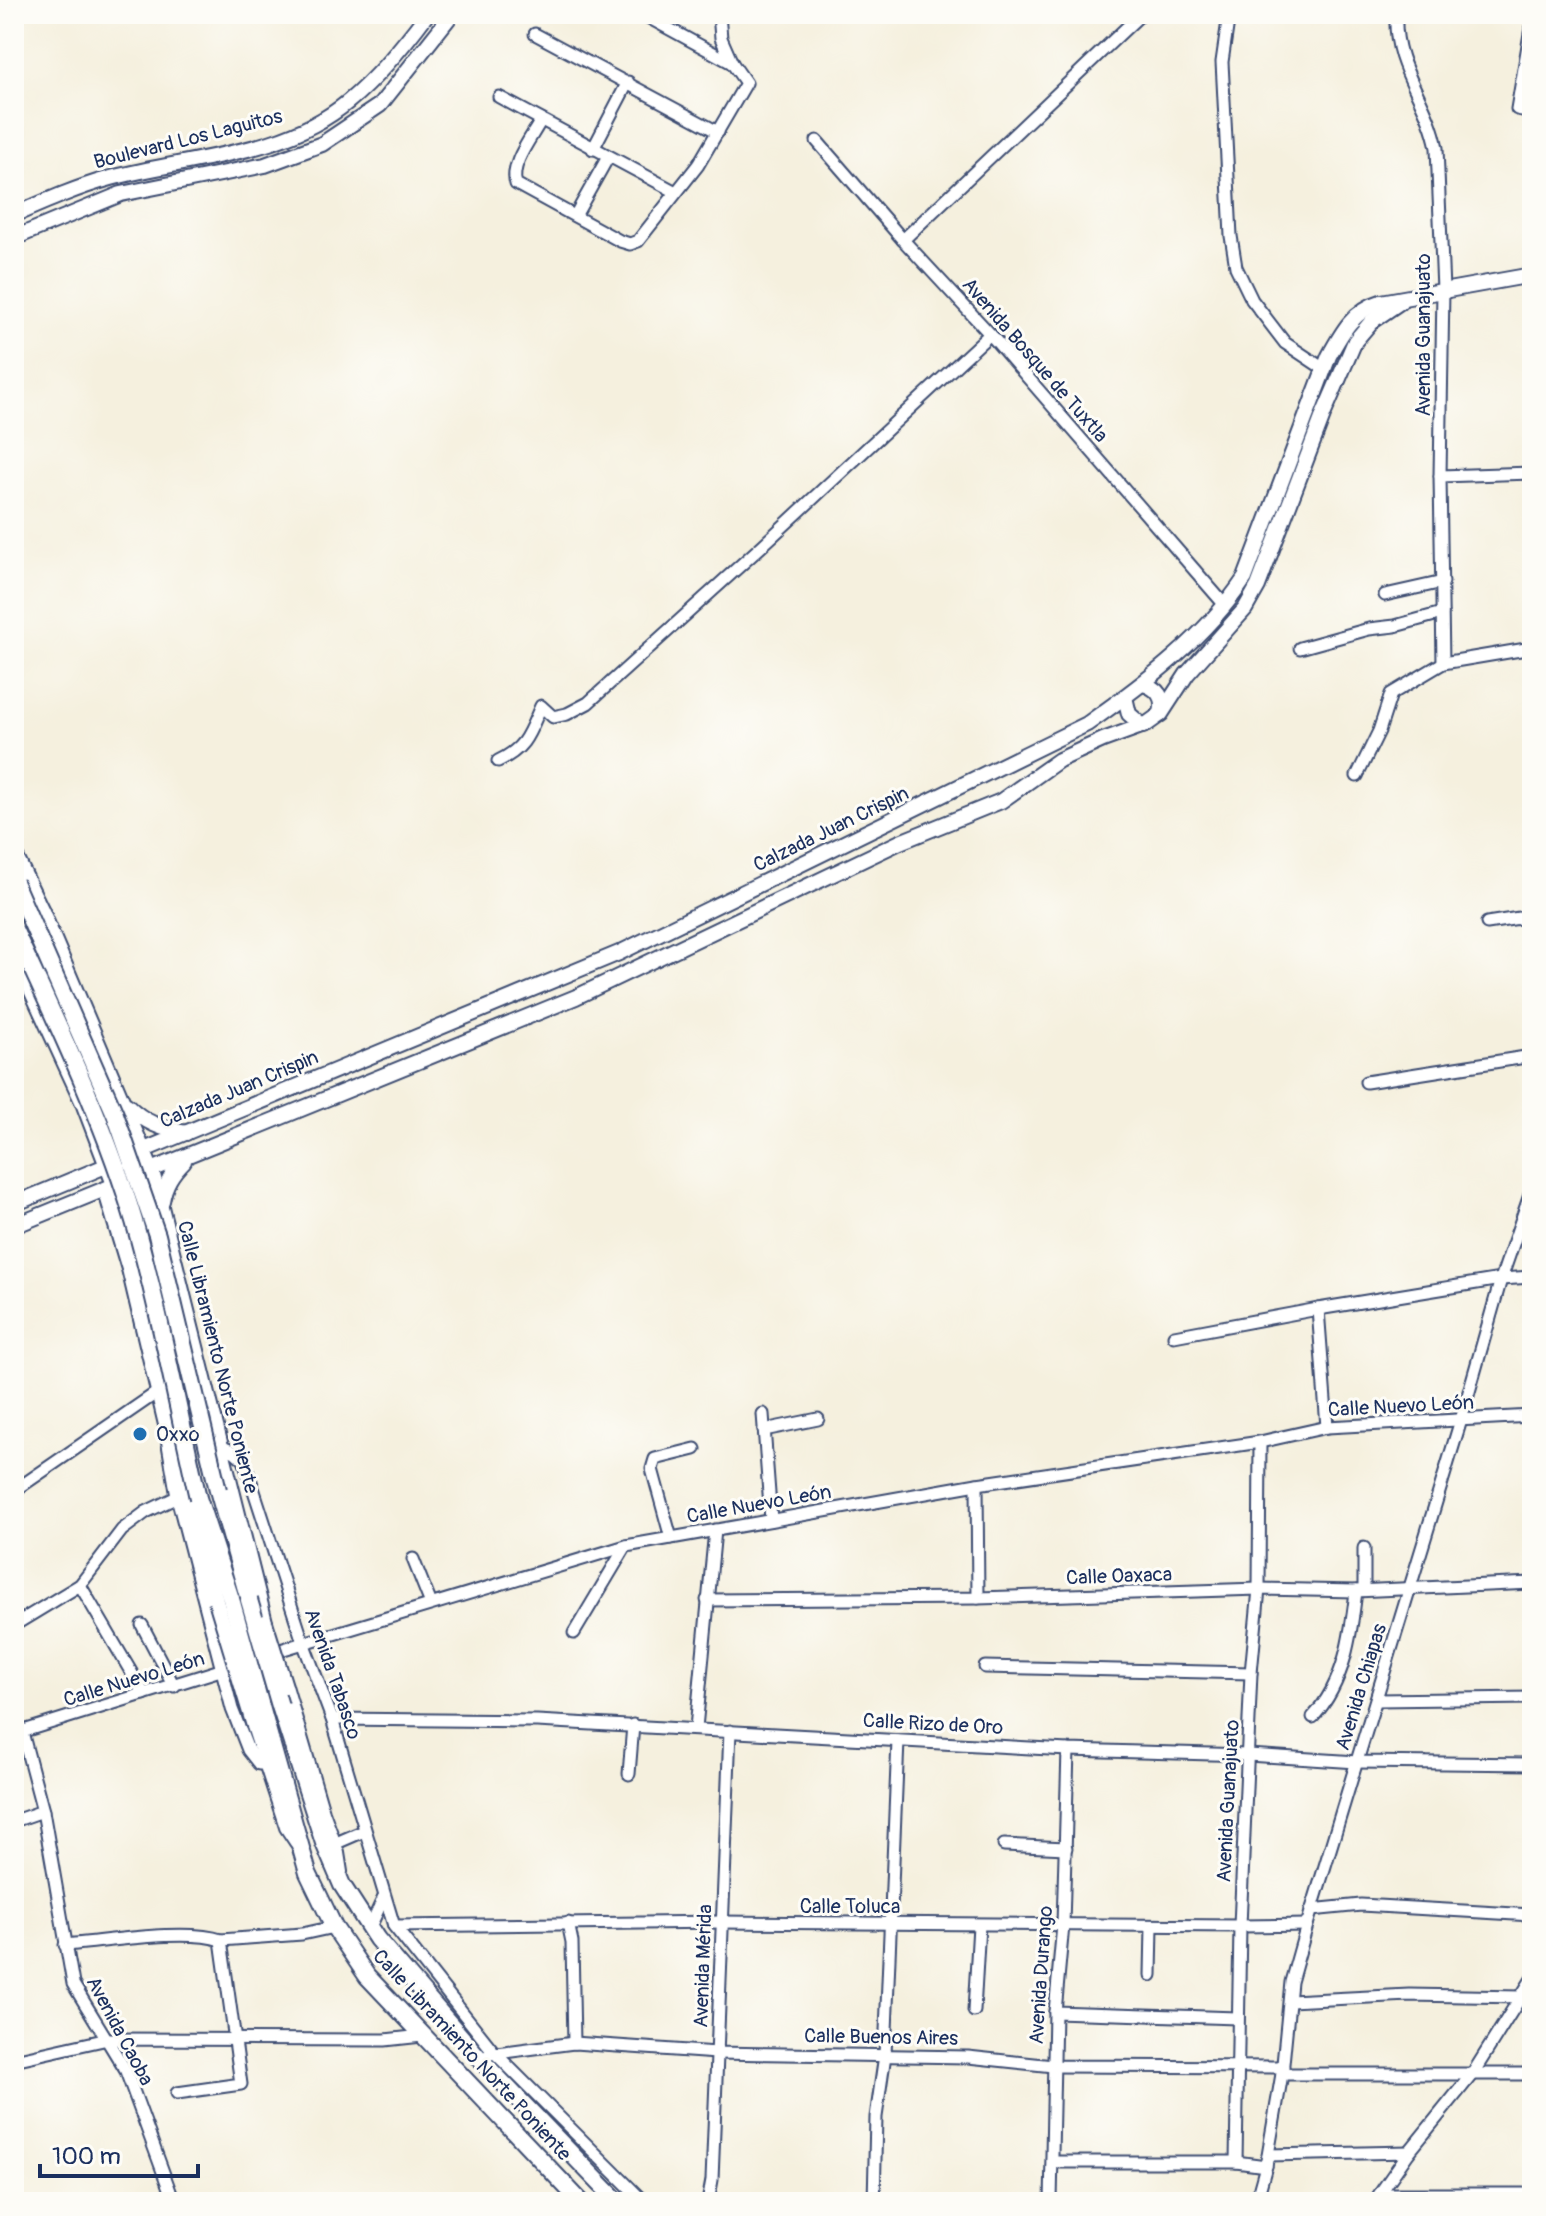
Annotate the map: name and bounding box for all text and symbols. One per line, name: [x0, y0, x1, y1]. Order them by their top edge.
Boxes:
street label: Boulevard Los Laguitos: [91, 103, 285, 175]
street label: Avenida Guanajuato: [1411, 253, 1436, 416]
street label: Avenida Bosque de Tuxtla: [957, 273, 1113, 447]
street label: Calzada Juan Crispin: [749, 781, 913, 877]
street label: Calzada Juan Crispin: [156, 1044, 322, 1134]
street label: Calle Libramiento Norte Poniente: [172, 1218, 264, 1496]
street label: Calle Nuevo León: [1327, 1390, 1475, 1422]
place label: Oxxo: [156, 1422, 200, 1447]
marker: Oxxo: [131, 1425, 149, 1443]
street label: Calle Nuevo León: [685, 1479, 833, 1529]
street label: Calle Oaxaca: [1066, 1562, 1172, 1590]
street label: Avenida Tabasco: [299, 1605, 367, 1743]
street label: Avenida Chiapas: [1330, 1621, 1392, 1753]
street label: Calle Nuevo León: [60, 1646, 208, 1712]
street label: Calle Rizo de Oro: [862, 1708, 1004, 1740]
street label: Avenida Guanajuato: [1211, 1719, 1245, 1883]
street label: Calle Toluca: [800, 1894, 900, 1919]
street label: Avenida Mérida: [688, 1904, 718, 2028]
street label: Avenida Durango: [1024, 1905, 1058, 2045]
street label: Calle Libramiento Norte Poniente: [367, 1944, 577, 2166]
street label: Avenida Caoba: [81, 1972, 159, 2090]
street label: Calle Buenos Aires: [804, 2023, 958, 2051]
scale bar: [40, 2128, 198, 2178]
text: 100 m: [52, 2142, 121, 2171]

